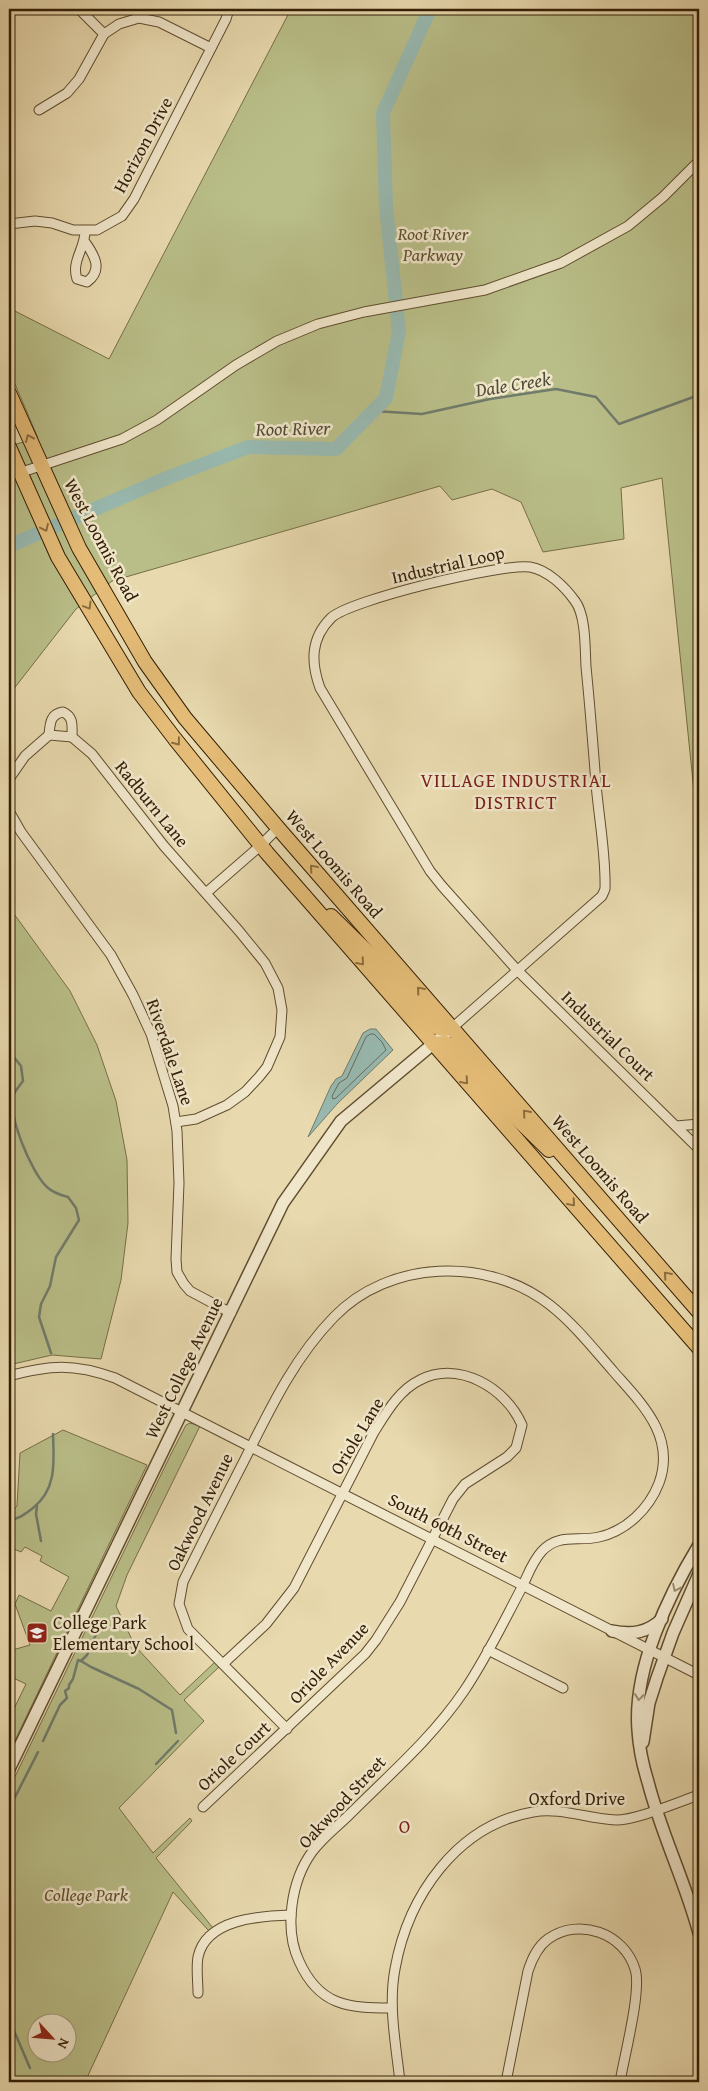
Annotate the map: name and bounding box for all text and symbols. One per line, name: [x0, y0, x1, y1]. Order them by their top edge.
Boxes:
street label: Horizon Drive: [106, 92, 179, 198]
park label: Root River Parkway: [397, 220, 470, 268]
water label: Dale Creek: [473, 364, 553, 404]
water label: Root River: [254, 413, 331, 443]
one-way arrow: [24, 434, 35, 443]
street label: West Loomis Road: [58, 473, 146, 607]
one-way arrow: [38, 522, 48, 531]
street label: Industrial Loop: [389, 538, 507, 591]
one-way arrow: [81, 601, 91, 610]
one-way arrow: [171, 736, 180, 745]
street label: Radburn Lane: [109, 754, 196, 853]
district label: VILLAGE INDUSTRIAL DISTRICT: [421, 766, 611, 816]
street label: West Loomis Road: [280, 803, 389, 924]
one-way arrow: [310, 864, 319, 873]
one-way arrow: [355, 956, 364, 965]
street label: Industrial Court: [555, 984, 662, 1088]
one-way arrow: [416, 987, 425, 996]
street label: Riverdale Lane: [140, 995, 201, 1109]
one-way arrow: [459, 1076, 468, 1085]
street label: West Loomis Road: [546, 1108, 655, 1229]
one-way arrow: [523, 1109, 532, 1118]
one-way arrow: [566, 1198, 575, 1207]
one-way arrow: [664, 1272, 673, 1281]
street label: West College Avenue: [138, 1292, 230, 1443]
street label: Oriole Lane: [323, 1392, 390, 1480]
street label: Oakwood Avenue: [159, 1448, 240, 1575]
street label: South 60th Street: [384, 1486, 513, 1570]
one-way arrow: [672, 1583, 682, 1592]
place label: College Park Elementary School: [53, 1609, 194, 1657]
street label: Oriole Avenue: [282, 1615, 375, 1710]
school or university icon: College Park Elementary School: [25, 1621, 49, 1645]
one-way arrow: [635, 1693, 645, 1702]
street label: Oriole Court: [191, 1714, 277, 1797]
street label: Oakwood Street: [291, 1749, 392, 1854]
street label: Oxford Drive: [529, 1785, 625, 1812]
district label: O: [399, 1812, 411, 1840]
park label: College Park: [44, 1881, 129, 1908]
north arrow: [28, 2014, 78, 2064]
text: N: [52, 2035, 75, 2053]

